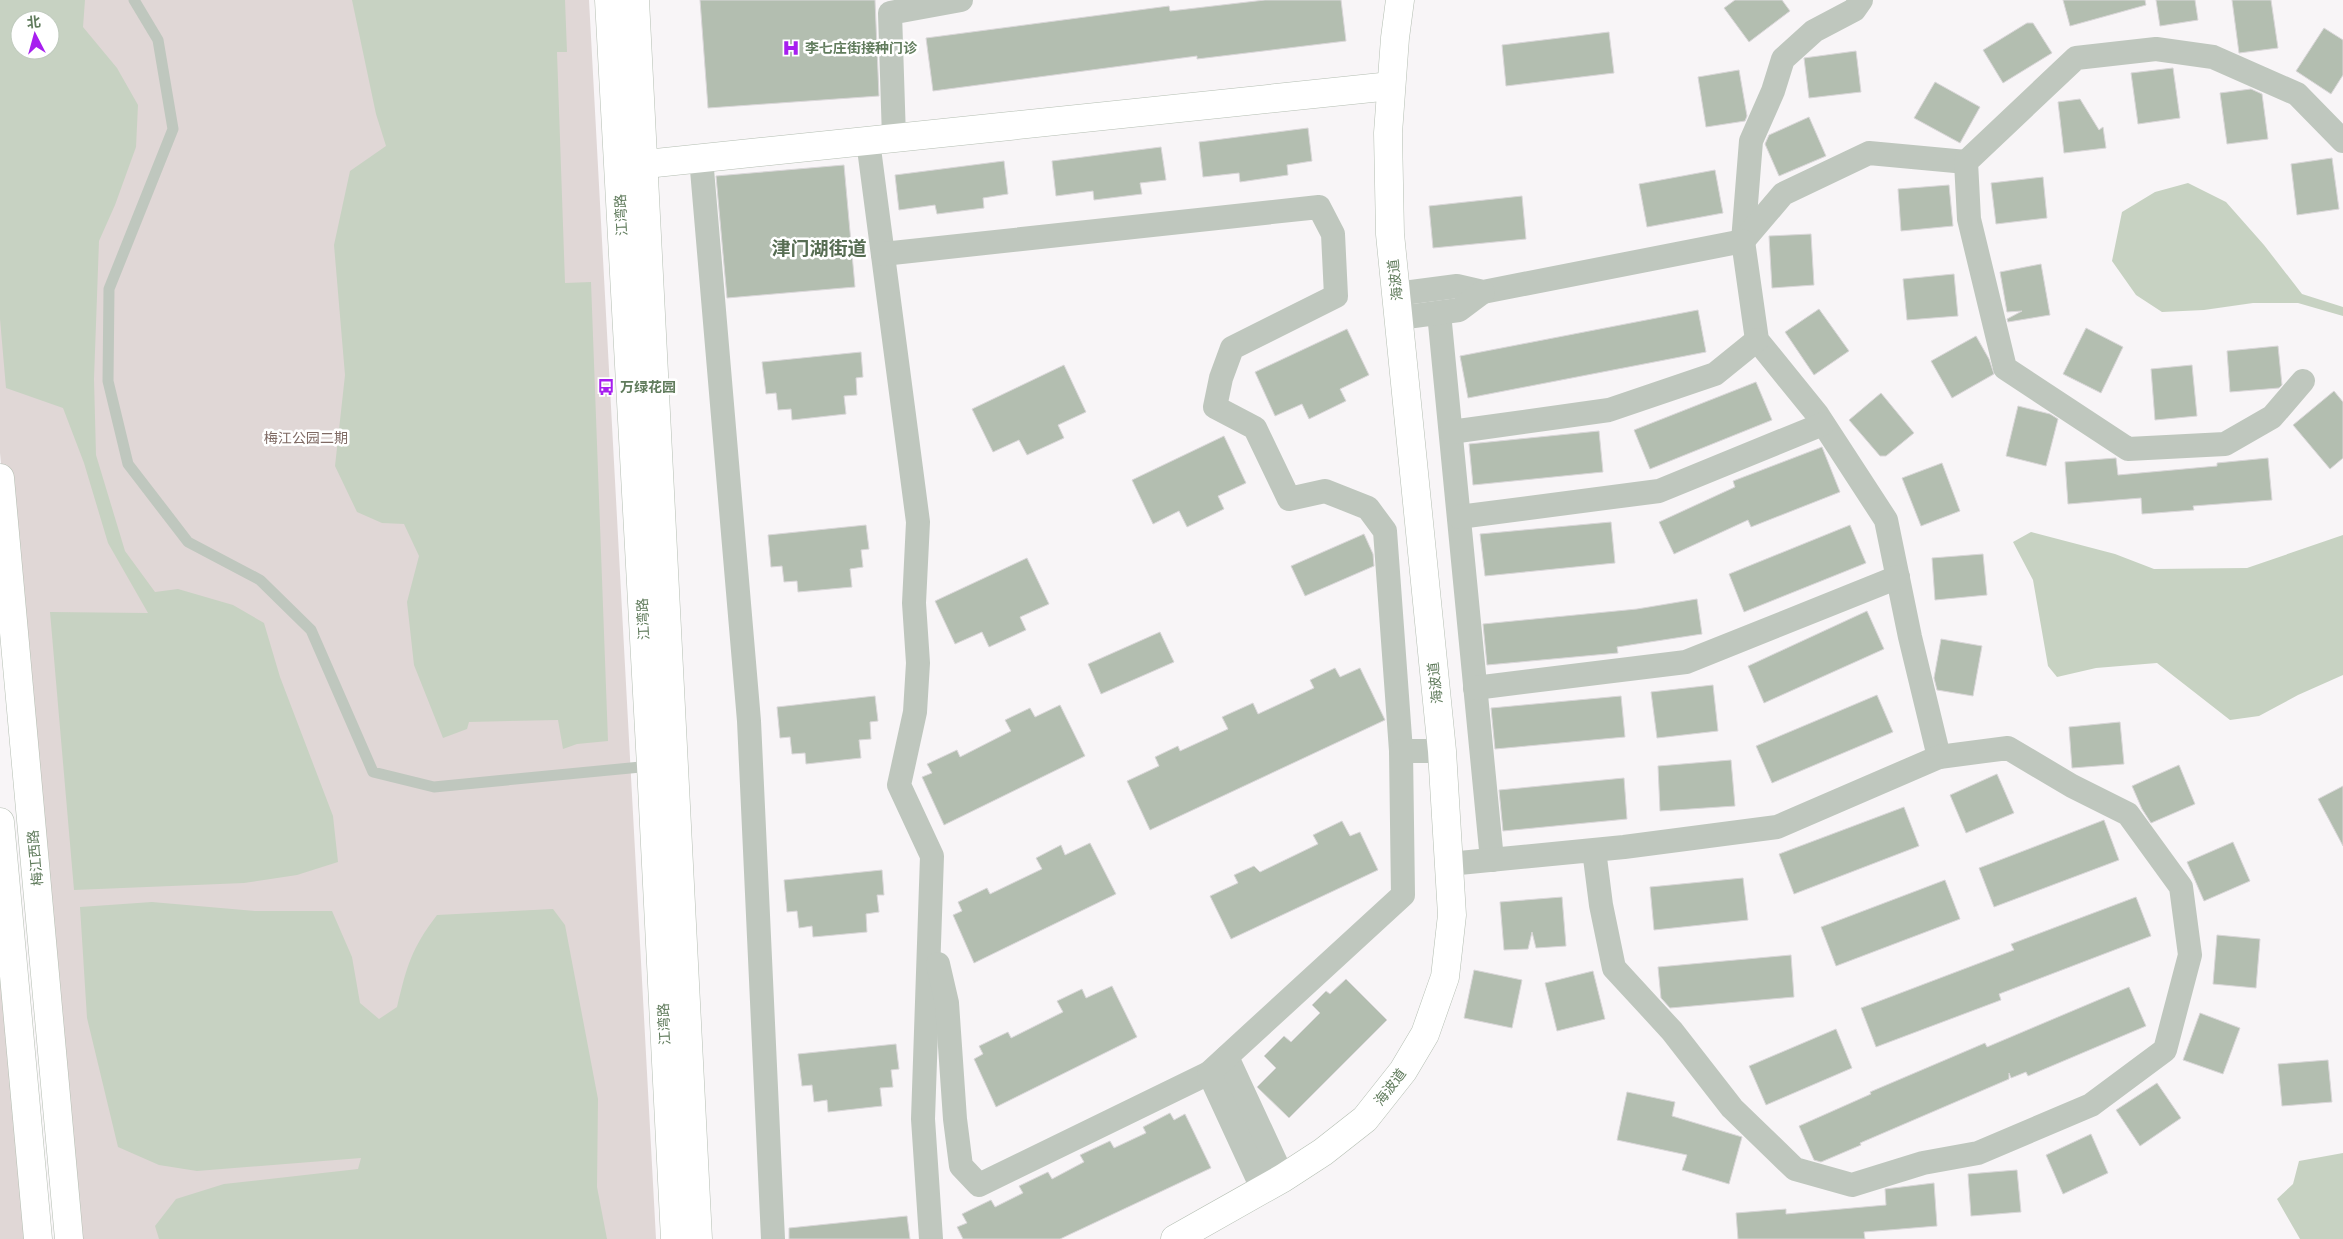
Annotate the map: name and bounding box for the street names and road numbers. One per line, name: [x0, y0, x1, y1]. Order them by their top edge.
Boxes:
street label: 江湾路: [612, 194, 631, 236]
street label: 海波道: [1385, 258, 1406, 302]
street label: 江湾路: [634, 598, 653, 640]
street label: 海波道: [1425, 661, 1446, 705]
street label: 梅江西路: [25, 829, 46, 887]
street label: 江湾路: [655, 1003, 674, 1045]
street label: 海波道: [1371, 1065, 1410, 1109]

